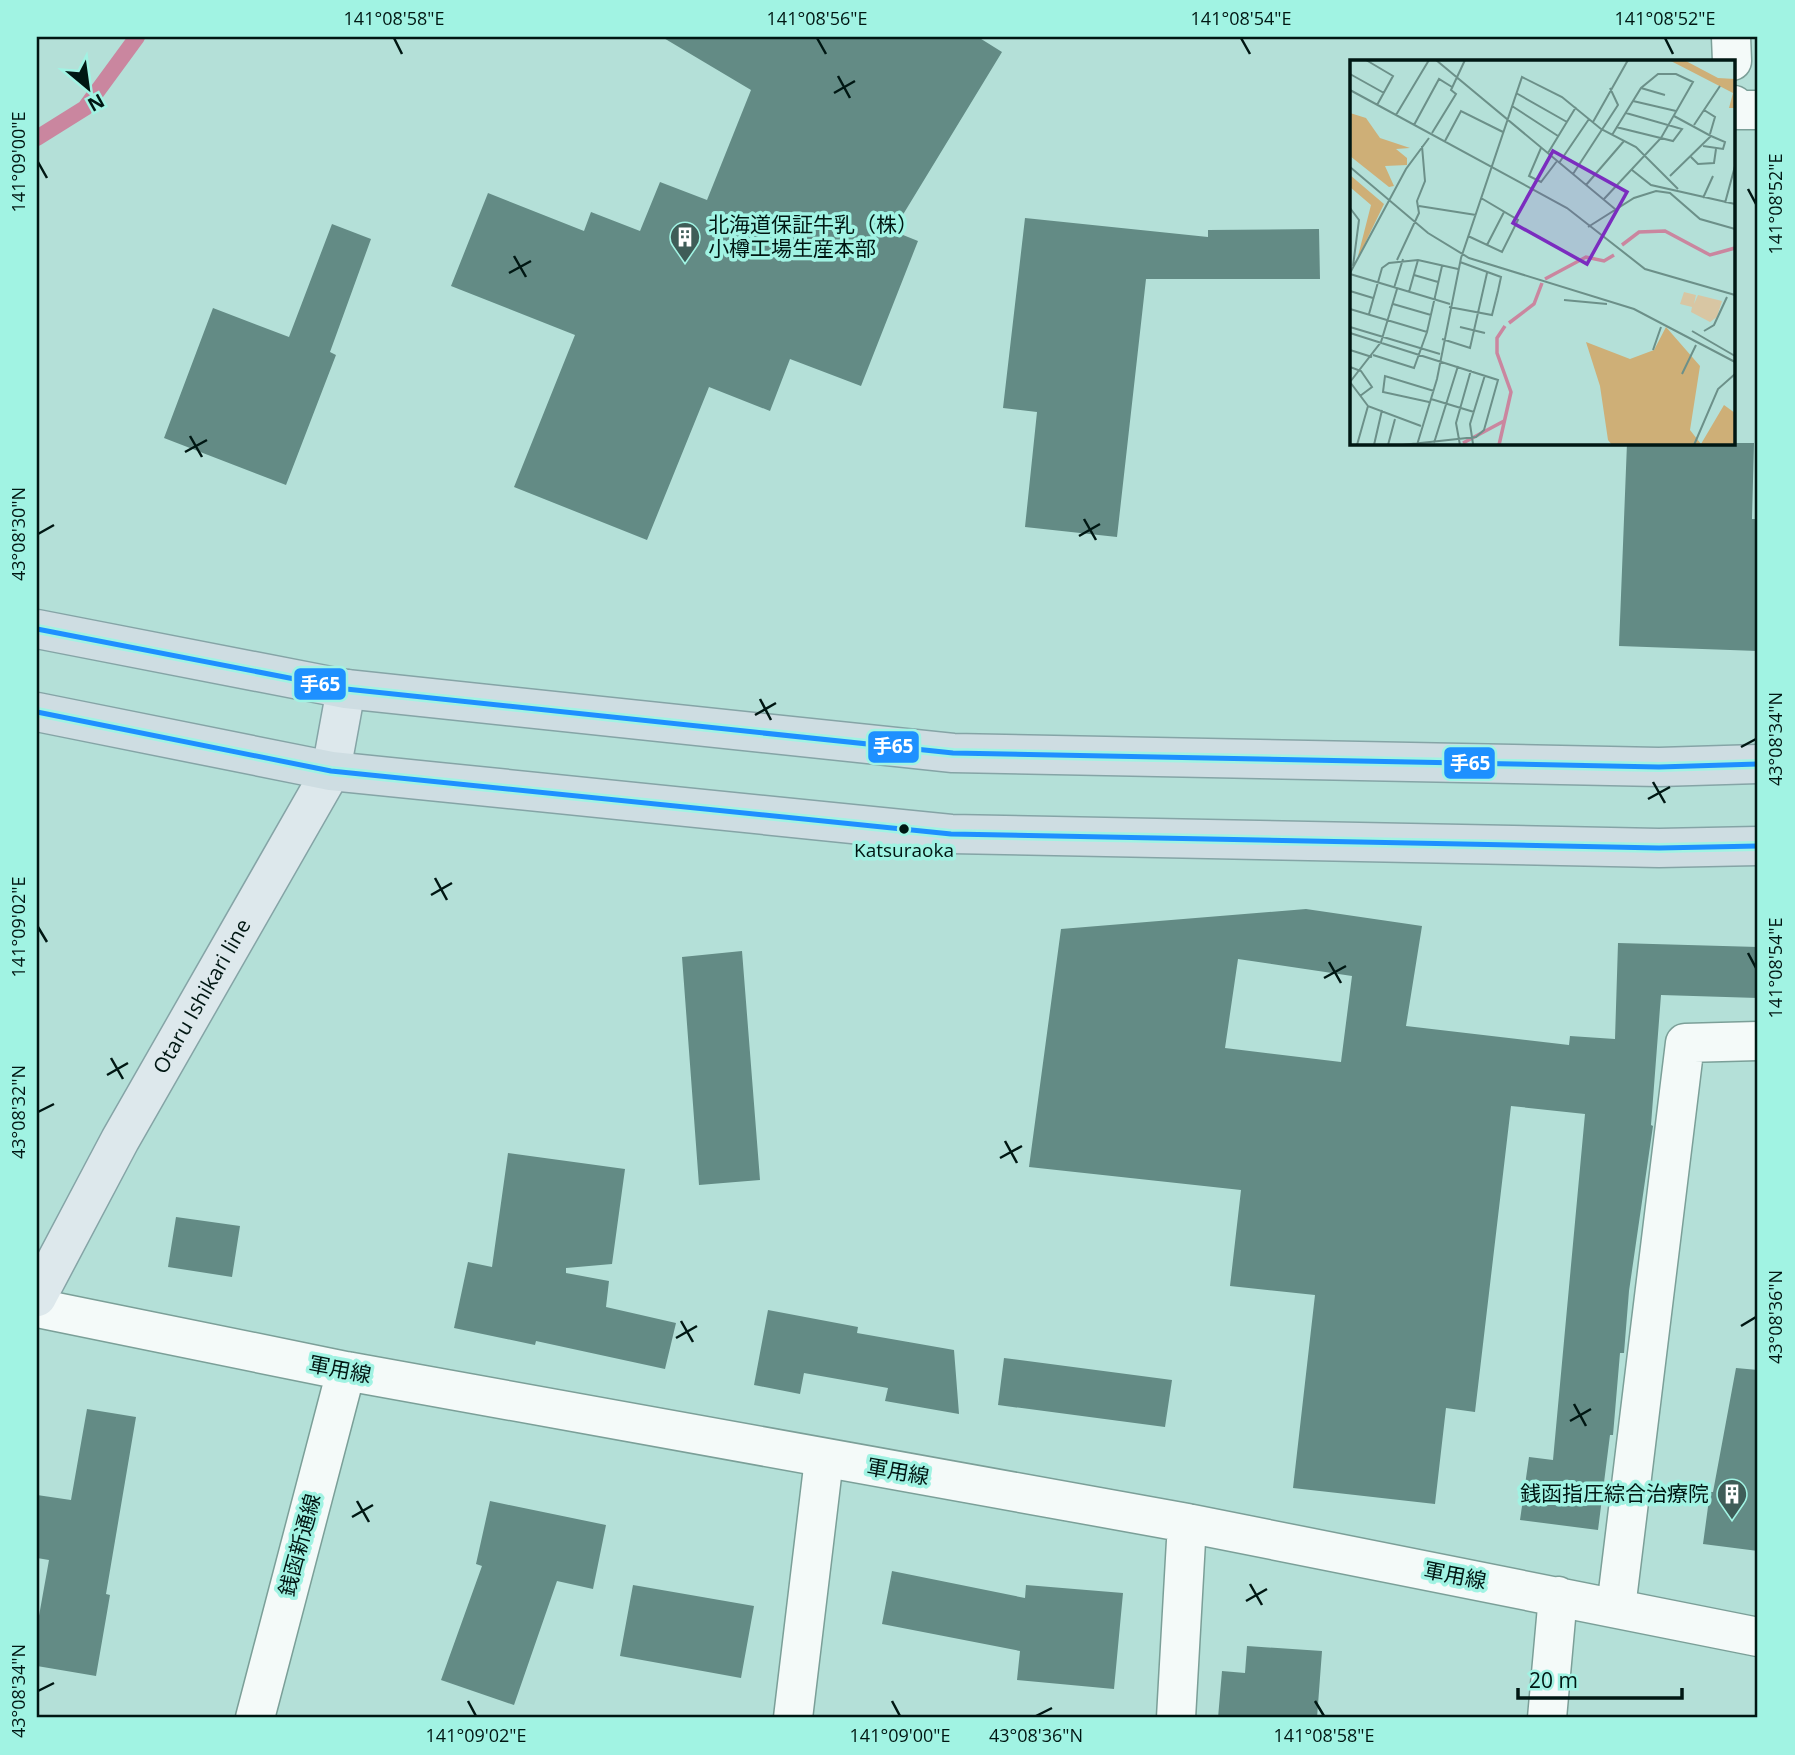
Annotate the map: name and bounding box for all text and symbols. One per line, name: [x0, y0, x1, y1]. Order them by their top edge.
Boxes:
text: 141°08'58"E: [344, 6, 444, 30]
text: 141°08'56"E: [767, 6, 867, 30]
text: 141°08'54"E: [1191, 6, 1291, 30]
text: 141°08'52"E: [1615, 6, 1715, 30]
north arrow: [52, 52, 122, 122]
inset map: [1350, 60, 1736, 444]
text: N: [83, 88, 109, 118]
text: 141°09'00"E: [6, 112, 30, 212]
text: 141°08'52"E: [1763, 154, 1787, 254]
place label: 北海道保証牛乳（株） 小樽工場生産本部: [708, 210, 918, 262]
building icon: 北海道保証牛乳（株） 小樽工場生産本部: [668, 220, 702, 264]
text: 43°08'30"N: [6, 487, 30, 581]
line badge: 手65: [293, 667, 347, 701]
text: 手65: [300, 671, 340, 697]
text: 43°08'34"N: [1763, 692, 1787, 786]
line badge: 手65: [867, 730, 920, 764]
text: 手65: [873, 733, 913, 759]
line badge: 手65: [1443, 746, 1496, 780]
text: 手65: [1450, 750, 1490, 776]
marker: Katsuraoka: [897, 822, 911, 836]
place label: Katsuraoka: [854, 837, 954, 863]
text: 141°09'02"E: [6, 877, 30, 977]
street label: Otaru Ishikari line: [146, 913, 257, 1078]
text: 141°08'54"E: [1763, 918, 1787, 1018]
text: 43°08'32"N: [6, 1065, 30, 1159]
text: 43°08'36"N: [1763, 1270, 1787, 1364]
street label: 軍用線: [307, 1349, 374, 1389]
street label: 軍用線: [865, 1452, 932, 1490]
building icon: 銭函指圧綜合治療院: [1715, 1477, 1749, 1521]
place label: 銭函指圧綜合治療院: [1520, 1479, 1709, 1507]
street label: 銭函新通線: [272, 1490, 326, 1599]
street label: 軍用線: [1422, 1555, 1489, 1595]
text: 43°08'34"N: [6, 1644, 30, 1738]
scale bar: [1518, 1657, 1683, 1701]
text: 20 m: [1529, 1666, 1578, 1694]
text: 141°09'02"E: [426, 1723, 526, 1747]
text: 141°09'00"E: [850, 1723, 950, 1747]
text: 43°08'36"N: [989, 1723, 1083, 1747]
text: 141°08'58"E: [1274, 1723, 1374, 1747]

